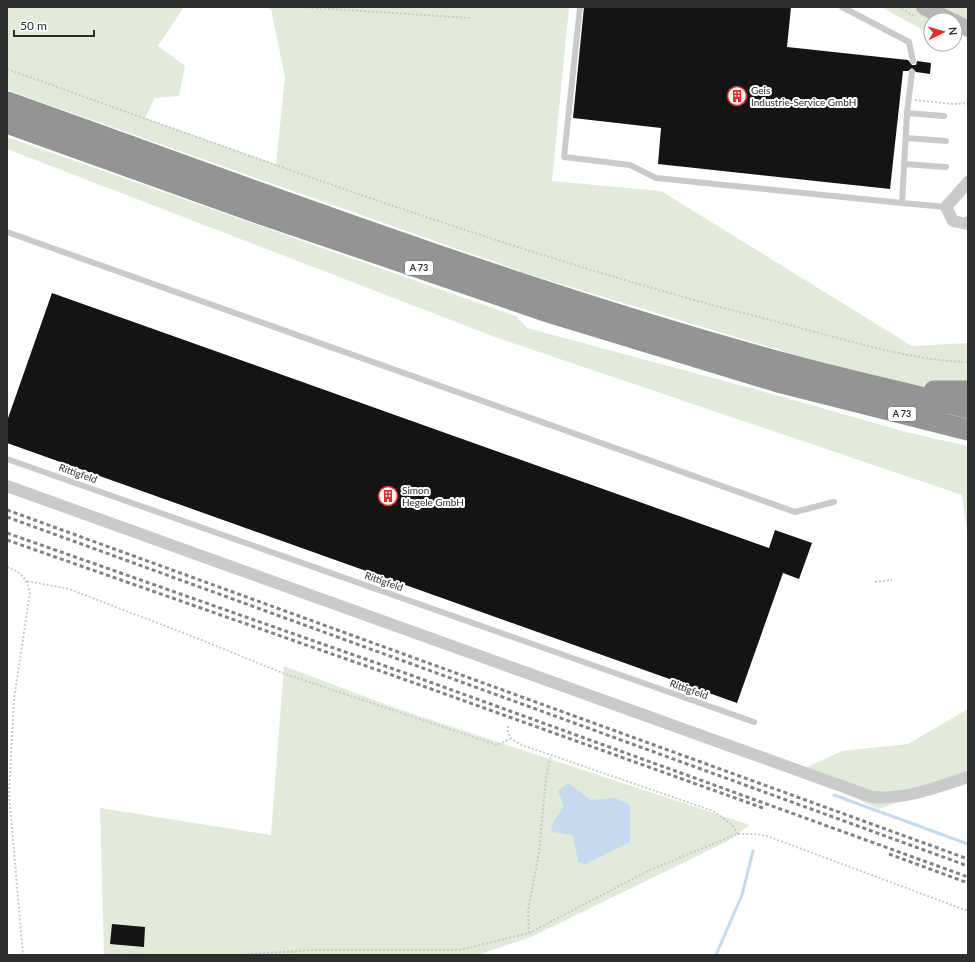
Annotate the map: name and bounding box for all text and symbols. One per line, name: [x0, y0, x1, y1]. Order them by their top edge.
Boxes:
scale bar: [14, 12, 94, 38]
north arrow: [923, 12, 963, 52]
text: 50 m: [20, 18, 47, 33]
text: N: [947, 26, 960, 36]
place label: Geis Industrie-Service GmbH: [751, 84, 856, 108]
building icon: Geis Industrie-Service GmbH: [726, 85, 748, 107]
road number: A 73: [405, 261, 433, 275]
road number: A 73: [888, 407, 916, 421]
street label: Rittigfeld: [57, 461, 99, 485]
place label: Simon Hegele GmbH: [402, 484, 464, 508]
building icon: Simon Hegele GmbH: [377, 485, 399, 507]
street label: Rittigfeld: [363, 569, 405, 593]
street label: Rittigfeld: [668, 677, 710, 701]

